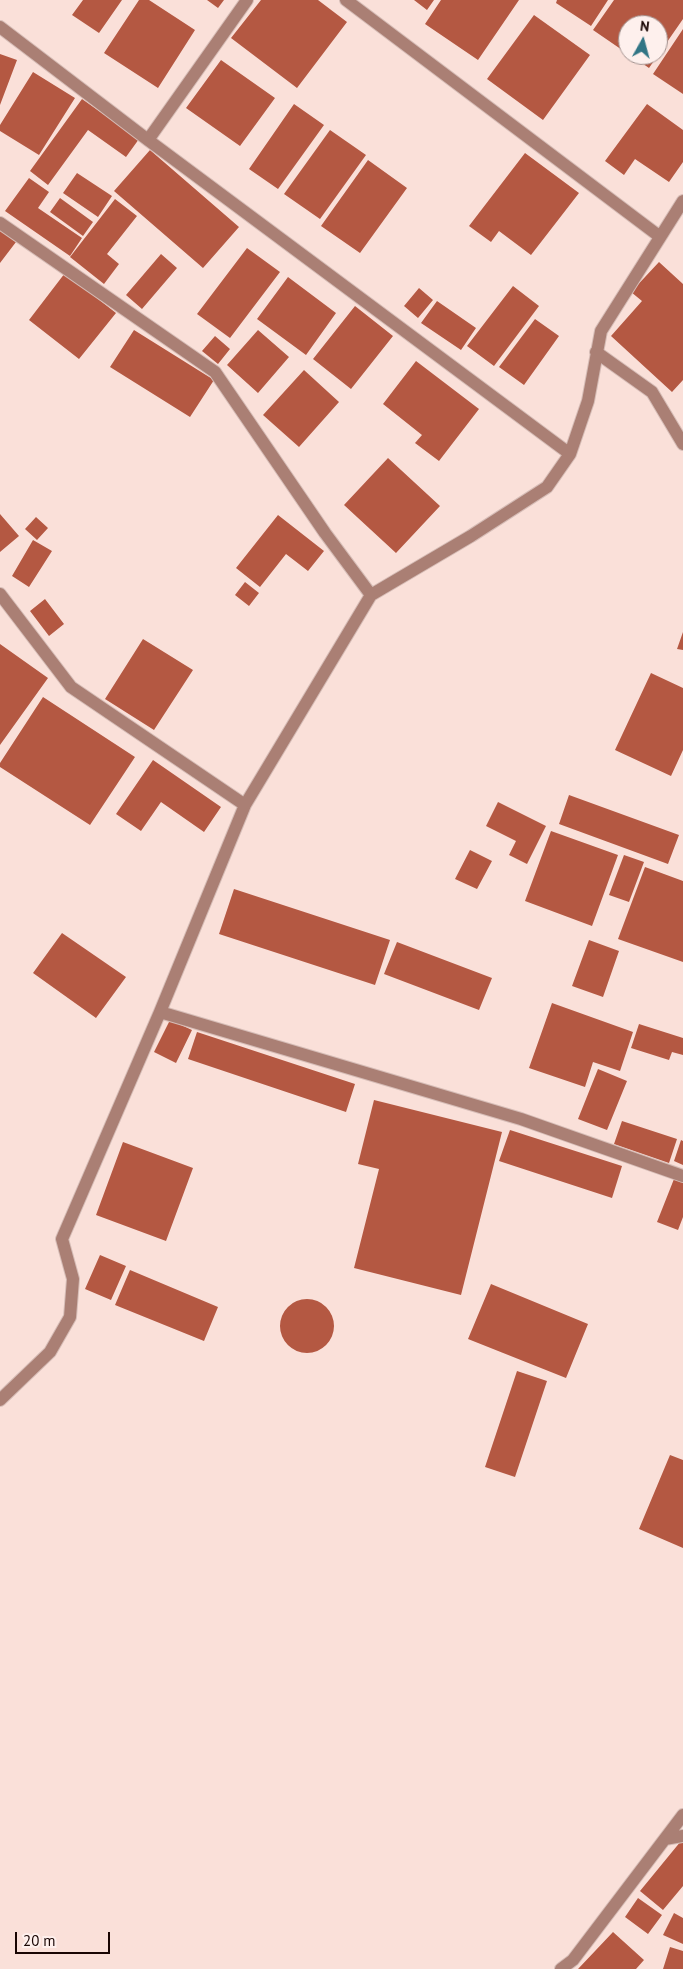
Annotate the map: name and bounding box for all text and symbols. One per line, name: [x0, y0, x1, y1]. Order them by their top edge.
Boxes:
north arrow: [618, 15, 668, 65]
text: N: [639, 17, 650, 36]
scale bar: [18, 1922, 112, 1954]
text: 20 m: [23, 1931, 56, 1950]

